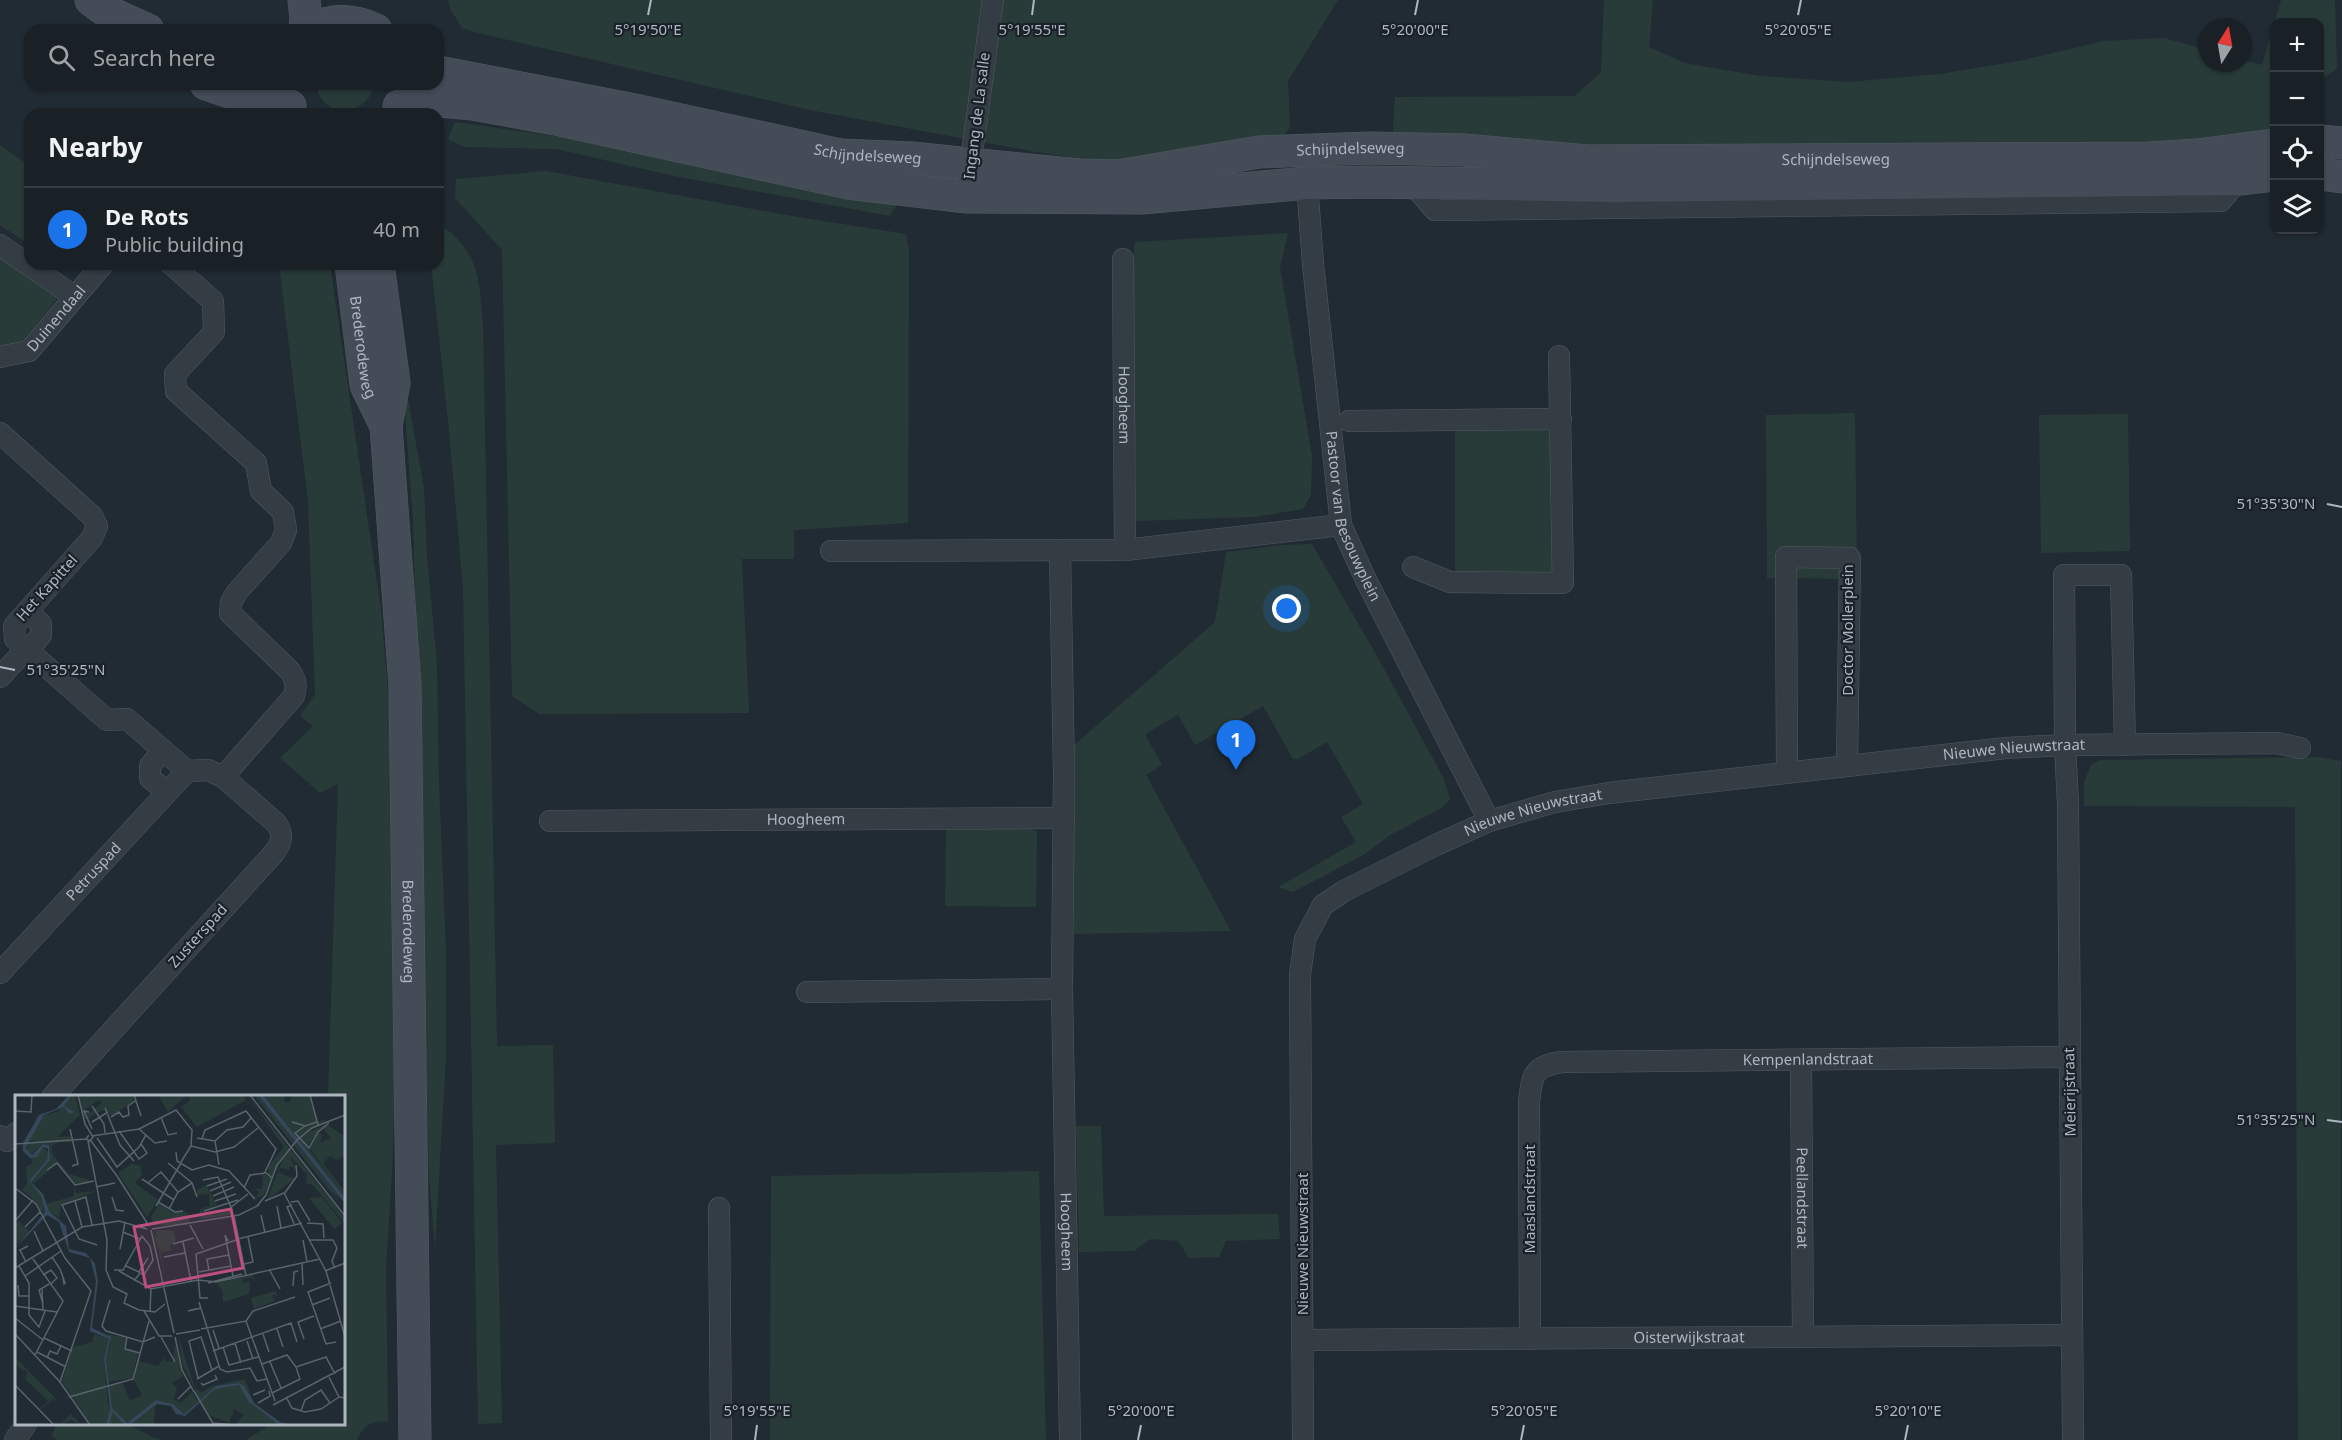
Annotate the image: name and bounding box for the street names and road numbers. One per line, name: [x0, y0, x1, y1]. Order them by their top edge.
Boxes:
street label: Ingang de La salle: [958, 51, 994, 181]
street label: Schijndelseweg: [1296, 137, 1405, 160]
street label: Schijndelseweg: [812, 138, 923, 168]
street label: Schijndelseweg: [1782, 148, 1890, 169]
street label: Duinendaal: [22, 281, 90, 355]
street label: Brederodeweg: [346, 295, 382, 401]
street label: Hoogheem: [1115, 366, 1135, 444]
street label: Pastoor van Besouwplein: [1322, 430, 1386, 604]
street label: Het Kapittel: [11, 550, 81, 625]
street label: Doctor Mollerplein: [1837, 564, 1857, 696]
street label: Nieuwe Nieuwstraat: [1942, 734, 2086, 764]
street label: Nieuwe Nieuwstraat: [1460, 783, 1604, 840]
street label: Hoogheem: [767, 808, 845, 829]
street label: Petruspad: [61, 838, 125, 904]
street label: Brederodeweg: [399, 879, 420, 983]
street label: Zusterspad: [163, 899, 231, 971]
street label: Meierijstraat: [2058, 1047, 2080, 1137]
street label: Kempenlandstraat: [1743, 1048, 1874, 1069]
street label: Maaslandstraat: [1519, 1144, 1539, 1254]
street label: Peellandstraat: [1793, 1147, 1813, 1249]
street label: Nieuwe Nieuwstraat: [1292, 1172, 1312, 1315]
street label: Hoogheem: [1057, 1192, 1078, 1271]
street label: Oisterwijkstraat: [1633, 1326, 1745, 1347]

